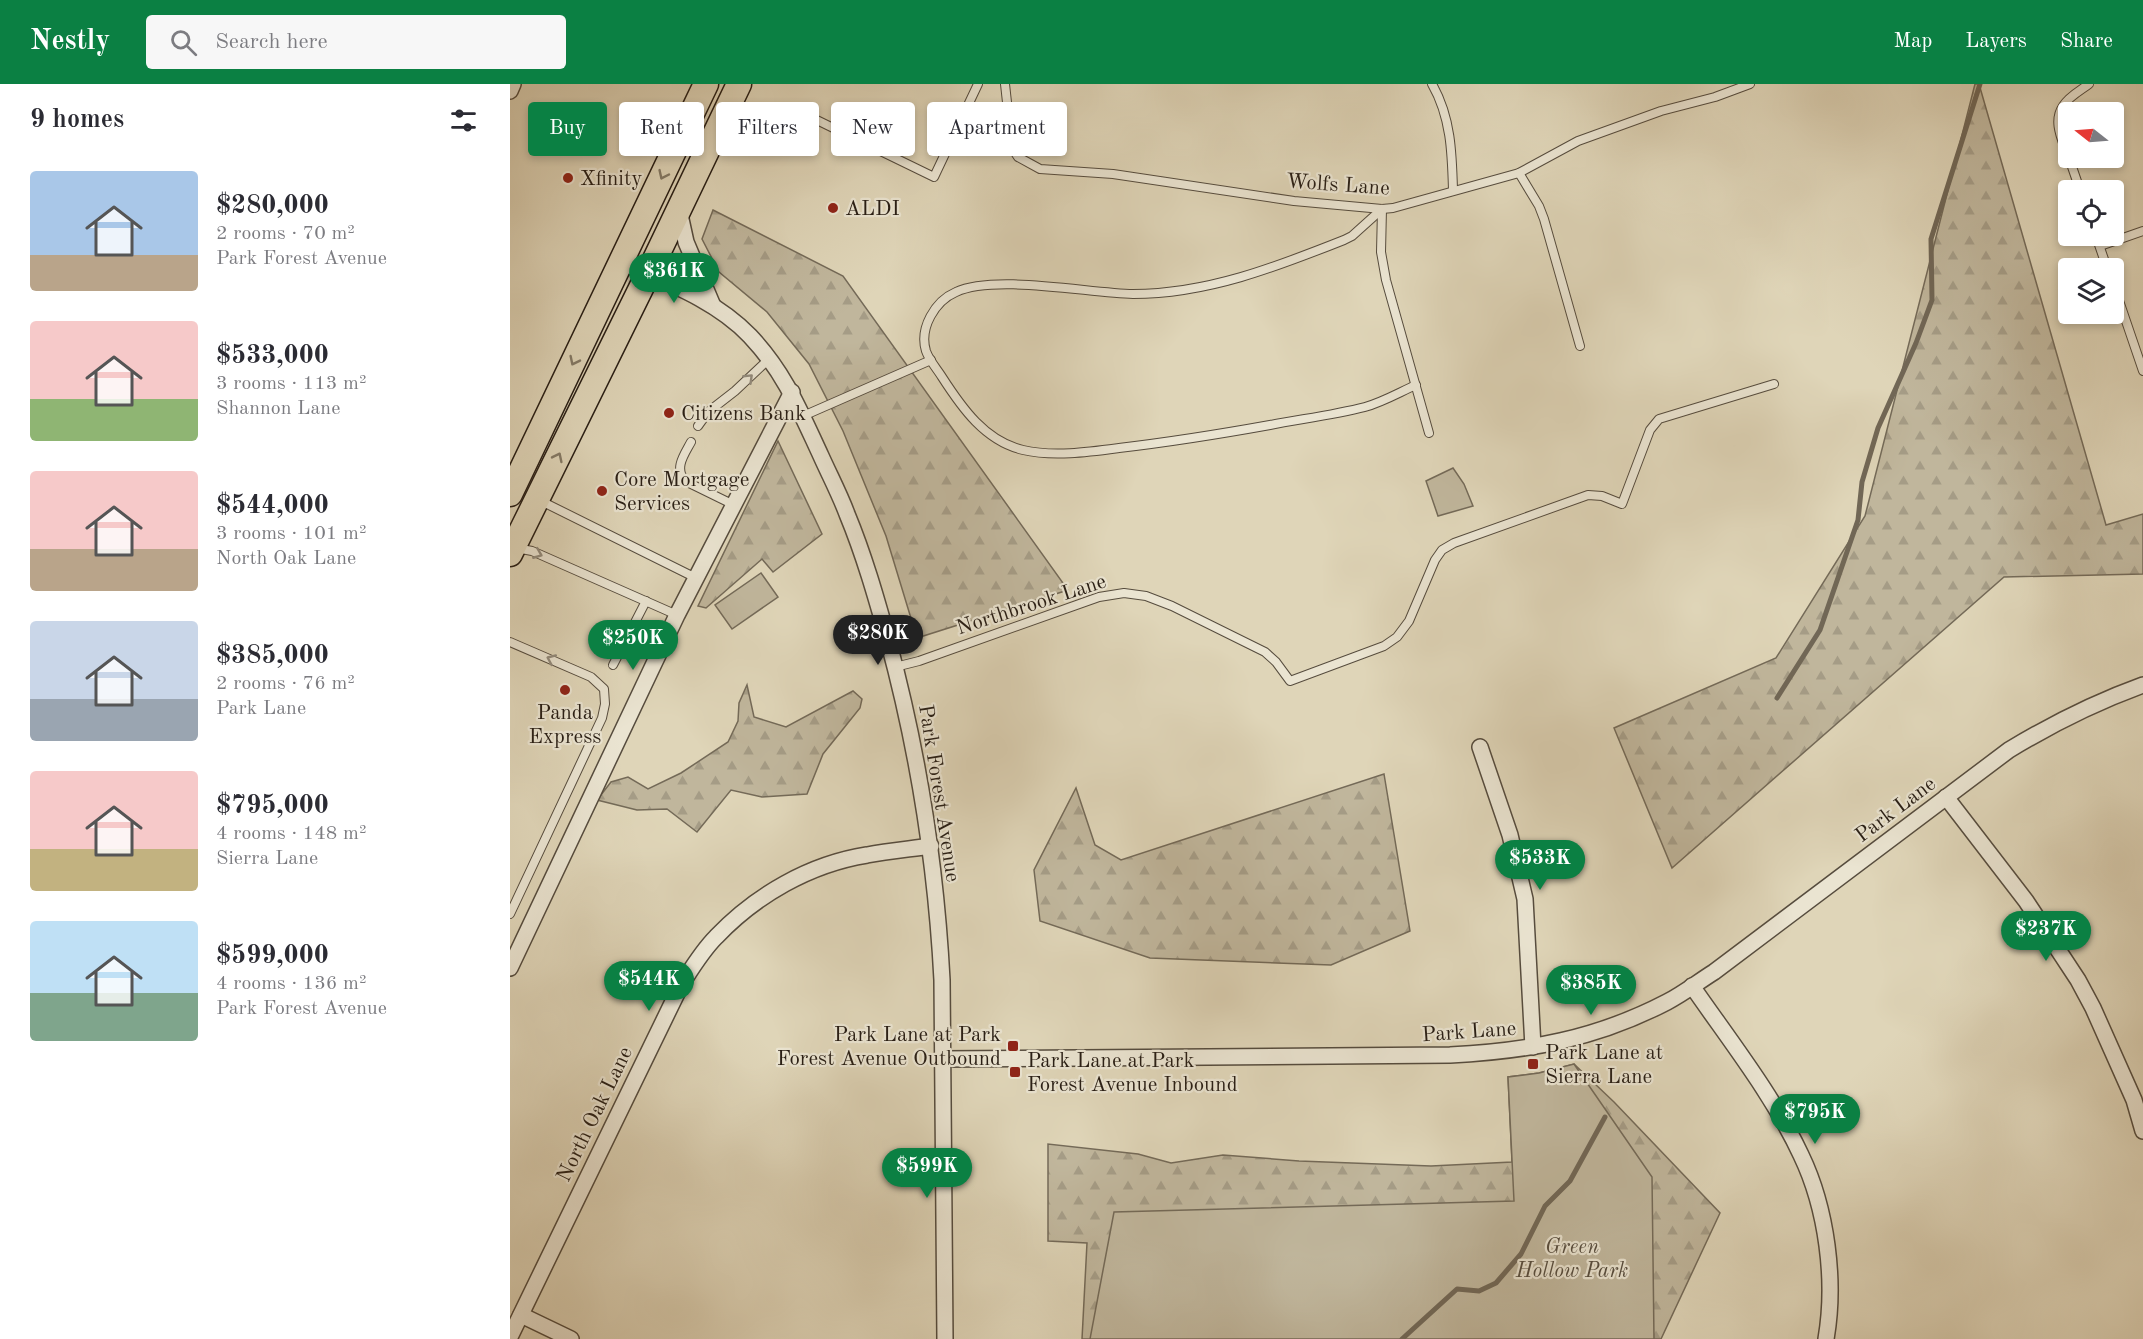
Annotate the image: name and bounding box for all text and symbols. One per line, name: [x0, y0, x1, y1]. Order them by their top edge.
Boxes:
search box: [146, 15, 566, 69]
icon: search: [167, 26, 200, 59]
text: Nestly: [30, 28, 110, 56]
text: Search here: [215, 31, 328, 53]
text: Map: [1893, 31, 1932, 52]
text: Layers: [1965, 31, 2027, 52]
text: Share: [2060, 31, 2113, 52]
chip: Buy: [528, 102, 607, 156]
chip: Rent: [619, 102, 704, 156]
chip: Filters: [716, 102, 819, 156]
chip: New: [831, 102, 915, 156]
chip: Apartment: [927, 102, 1067, 156]
north arrow: [2058, 102, 2124, 168]
map controls: [2058, 102, 2124, 324]
icon: filters: [447, 104, 480, 137]
text: 9 homes: [30, 107, 124, 133]
one-way arrow: [658, 168, 670, 179]
place label: Xfinity: [580, 169, 642, 190]
marker: Xfinity: [561, 171, 575, 185]
street label: Wolfs Lane: [1285, 171, 1390, 200]
button: locate: [2058, 180, 2124, 246]
text: $280,000: [216, 193, 329, 219]
icon: home: [78, 195, 150, 267]
place label: ALDI: [845, 199, 900, 220]
marker: ALDI: [826, 201, 840, 215]
text: 2 rooms · 70 m²: [216, 224, 355, 244]
text: Park Forest Avenue: [216, 249, 387, 269]
pin: $361K: [632, 253, 716, 304]
button: layers: [2058, 258, 2124, 324]
text: $361K: [643, 262, 705, 282]
text: $533,000: [216, 343, 329, 369]
icon: home: [78, 345, 150, 417]
one-way arrow: [569, 355, 581, 366]
text: 3 rooms · 113 m²: [216, 374, 366, 394]
one-way arrow: [742, 374, 752, 385]
text: Shannon Lane: [216, 399, 340, 419]
place label: Citizens Bank: [681, 404, 806, 425]
marker: Citizens Bank: [662, 406, 676, 420]
one-way arrow: [550, 453, 562, 464]
place label: Core Mortgage Services: [614, 470, 749, 515]
marker: Core Mortgage Services: [595, 484, 609, 498]
text: $544,000: [216, 493, 329, 519]
icon: home: [78, 495, 150, 567]
text: 3 rooms · 101 m²: [216, 524, 366, 544]
one-way arrow: [532, 547, 543, 559]
text: North Oak Lane: [216, 549, 356, 569]
street label: Northbrook Lane: [954, 571, 1109, 640]
pin: $280K: [836, 615, 920, 666]
pin: $250K: [591, 620, 675, 671]
text: $280K: [847, 624, 909, 644]
text: $250K: [602, 629, 664, 649]
text: $385,000: [216, 643, 329, 669]
icon: home: [78, 645, 150, 717]
one-way arrow: [546, 655, 557, 667]
text: 2 rooms · 76 m²: [216, 674, 355, 694]
marker: Panda Express: [558, 683, 572, 697]
text: Park Lane: [216, 699, 306, 719]
place label: Panda Express: [529, 703, 601, 748]
street label: Park Forest Avenue: [914, 703, 963, 884]
street label: Park Lane: [1852, 773, 1940, 847]
text: $795,000: [216, 793, 329, 819]
icon: home: [78, 795, 150, 867]
text: 4 rooms · 148 m²: [216, 824, 366, 844]
pin: $533K: [1498, 840, 1582, 891]
text: Sierra Lane: [216, 849, 318, 869]
text: $533K: [1509, 849, 1571, 869]
pin: $237K: [2004, 911, 2088, 962]
text: $237K: [2015, 920, 2077, 940]
text: $599,000: [216, 943, 329, 969]
icon: home: [78, 945, 150, 1017]
pin: $544K: [607, 961, 691, 1012]
pin: $385K: [1549, 965, 1633, 1016]
text: $544K: [618, 970, 680, 990]
text: 4 rooms · 136 m²: [216, 974, 366, 994]
text: $385K: [1560, 974, 1622, 994]
text: Park Forest Avenue: [216, 999, 387, 1019]
street label: Park Lane: [1421, 1019, 1517, 1046]
place label: Park Lane at Park Forest Avenue Outbound: [777, 1025, 1001, 1070]
marker: Park Lane at Park Forest Avenue Outbound: [1006, 1039, 1020, 1053]
place label: Park Lane at Sierra Lane: [1545, 1043, 1663, 1088]
street label: North Oak Lane: [554, 1044, 637, 1185]
place label: Park Lane at Park Forest Avenue Inbound: [1027, 1051, 1238, 1096]
marker: Park Lane at Sierra Lane: [1526, 1057, 1540, 1071]
marker: Park Lane at Park Forest Avenue Inbound: [1008, 1065, 1022, 1079]
pin: $795K: [1773, 1094, 1857, 1145]
text: $795K: [1784, 1103, 1846, 1123]
pin: $599K: [885, 1148, 969, 1199]
text: $599K: [896, 1157, 958, 1177]
park label: Green Hollow Park: [1515, 1237, 1628, 1282]

